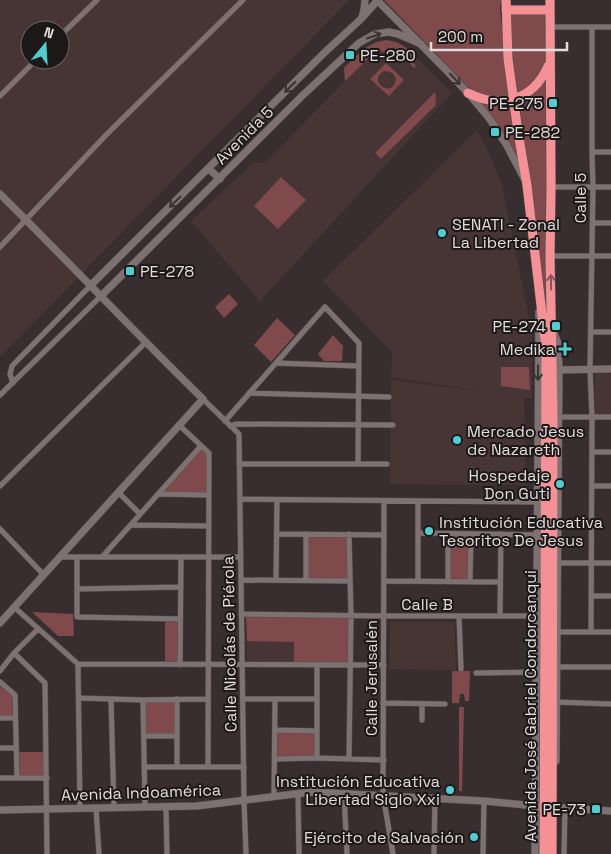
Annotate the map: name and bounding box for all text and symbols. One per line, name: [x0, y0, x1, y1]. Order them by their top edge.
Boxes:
north arrow: [20, 20, 70, 70]
scale bar: [431, 20, 567, 52]
text: N: [42, 23, 56, 43]
text: 200 m: [438, 27, 483, 46]
one-way arrow: [366, 31, 381, 40]
place label: PE-280: [360, 45, 416, 66]
marker: PE-280: [344, 49, 356, 61]
one-way arrow: [449, 73, 461, 86]
one-way arrow: [284, 81, 296, 94]
place label: PE-275: [489, 93, 543, 114]
marker: PE-275: [547, 97, 559, 109]
street label: Avenida 5: [211, 102, 278, 169]
place label: PE-282: [505, 122, 560, 143]
marker: PE-282: [489, 126, 501, 138]
street label: Calle 5: [570, 173, 591, 223]
one-way arrow: [169, 196, 181, 208]
place label: SENATI - Zonal La Libertad: [452, 214, 560, 253]
marker: SENATI - Zonal La Libertad: [436, 227, 448, 239]
place label: PE-278: [140, 261, 194, 282]
marker: PE-278: [124, 265, 136, 277]
one-way arrow: [546, 274, 556, 290]
place label: PE-274: [493, 316, 546, 337]
marker: PE-274: [550, 320, 562, 332]
place label: Medika: [500, 339, 555, 360]
marker: Medika: [559, 343, 571, 355]
one-way arrow: [533, 364, 543, 380]
place label: Mercado Jesus de Nazareth: [467, 421, 584, 460]
marker: Mercado Jesus de Nazareth: [451, 434, 463, 446]
place label: Hospedaje Don Guti: [468, 465, 550, 504]
marker: Hospedaje Don Guti: [554, 478, 566, 490]
place label: Institución Educativa Tesoritos De Jesus: [439, 512, 603, 551]
marker: Institución Educativa Tesoritos De Jesus: [423, 525, 435, 537]
street label: Calle Nicolás de Piérola: [217, 556, 242, 732]
street label: Avenida José Gabriel Condorcanqui: [520, 570, 541, 842]
street label: Calle B: [401, 594, 453, 615]
street label: Calle Jerusalén: [361, 620, 382, 736]
place label: Institución Educativa Libertad Siglo Xxi: [276, 771, 440, 810]
street label: Avenida Indoamérica: [61, 779, 221, 806]
marker: Institución Educativa Libertad Siglo Xxi: [444, 784, 456, 796]
place label: PE-73: [542, 799, 586, 820]
marker: PE-73: [590, 803, 602, 815]
place label: Ejército de Salvación: [304, 827, 464, 848]
marker: Ejército de Salvación: [468, 831, 480, 843]

